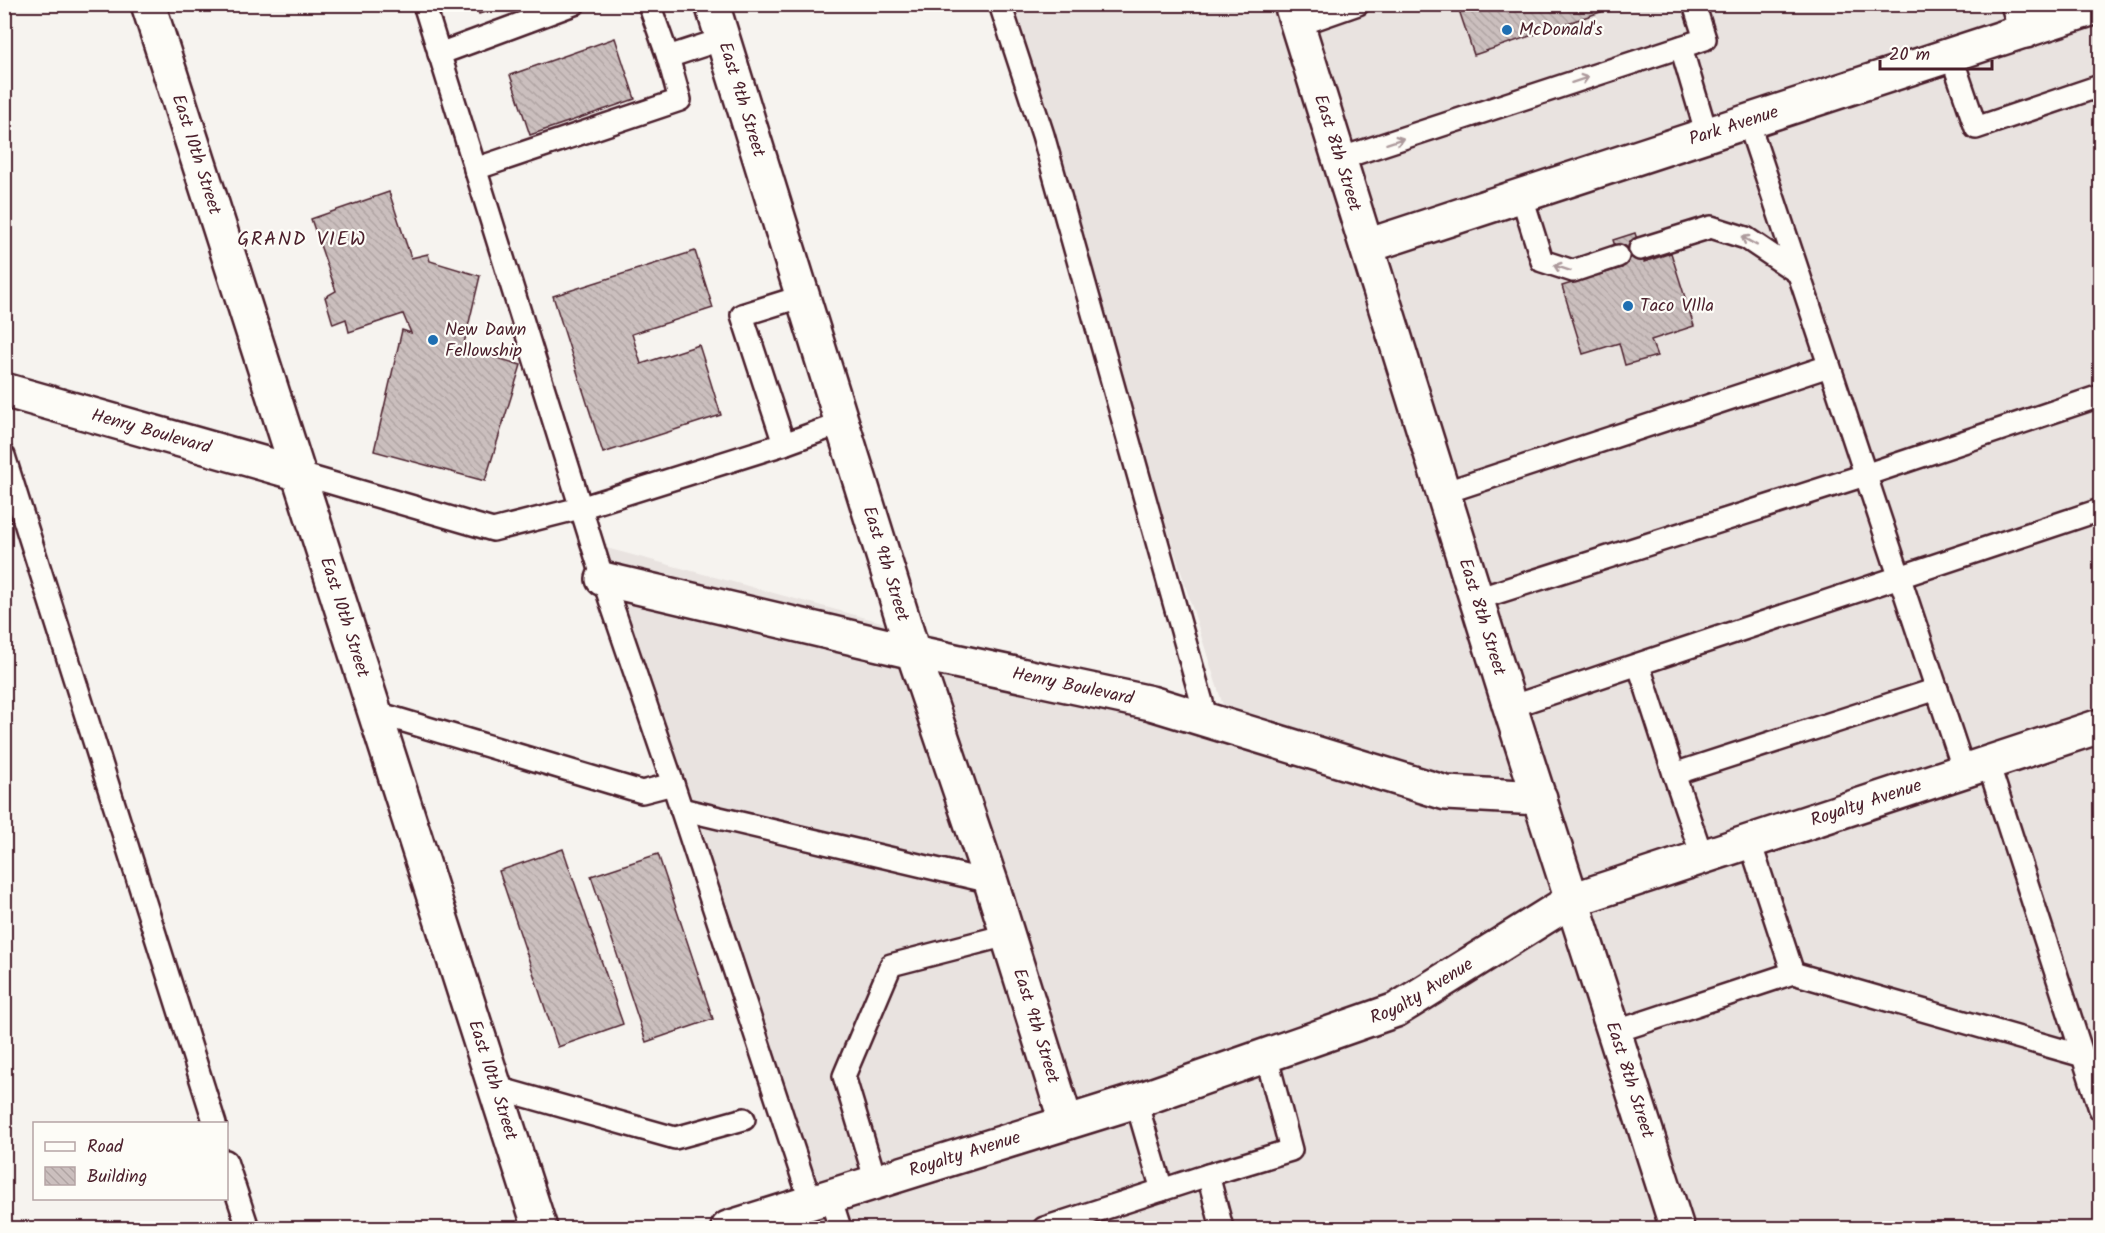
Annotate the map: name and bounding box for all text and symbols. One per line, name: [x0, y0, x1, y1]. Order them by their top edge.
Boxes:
place label: McDonald's: [1519, 16, 1603, 45]
marker: McDonald's: [1500, 23, 1514, 37]
scale bar: [1880, 33, 1992, 71]
street label: East 9th Street: [710, 38, 773, 162]
text: 20 m: [1889, 41, 1930, 70]
one-way arrow: [1570, 74, 1589, 85]
street label: East 10th Street: [163, 91, 229, 219]
street label: East 8th Street: [1306, 91, 1370, 216]
street label: Park Avenue: [1685, 98, 1783, 154]
one-way arrow: [1385, 135, 1404, 146]
district label: GRAND VIEW: [237, 224, 367, 256]
one-way arrow: [1741, 235, 1758, 247]
one-way arrow: [1554, 261, 1572, 272]
place label: Taco VIlla: [1640, 292, 1714, 321]
marker: Taco VIlla: [1621, 299, 1635, 313]
place label: New Dawn Fellowship: [445, 316, 526, 366]
marker: New Dawn Fellowship: [426, 333, 440, 347]
street label: Henry Boulevard: [88, 401, 215, 463]
street label: East 9th Street: [854, 502, 917, 626]
street label: East 10th Street: [312, 553, 378, 682]
street label: East 8th Street: [1450, 555, 1514, 680]
street label: Henry Boulevard: [1010, 659, 1137, 714]
street label: Royalty Avenue: [1807, 771, 1926, 835]
street label: Royalty Avenue: [1366, 950, 1479, 1032]
street label: East 9th Street: [1004, 965, 1068, 1088]
street label: East 10th Street: [460, 1016, 526, 1145]
street label: East 8th Street: [1597, 1018, 1662, 1143]
legend: [33, 1122, 228, 1200]
street label: Royalty Avenue: [905, 1123, 1024, 1185]
text: Road: [87, 1133, 124, 1162]
text: Building: [87, 1163, 147, 1192]

